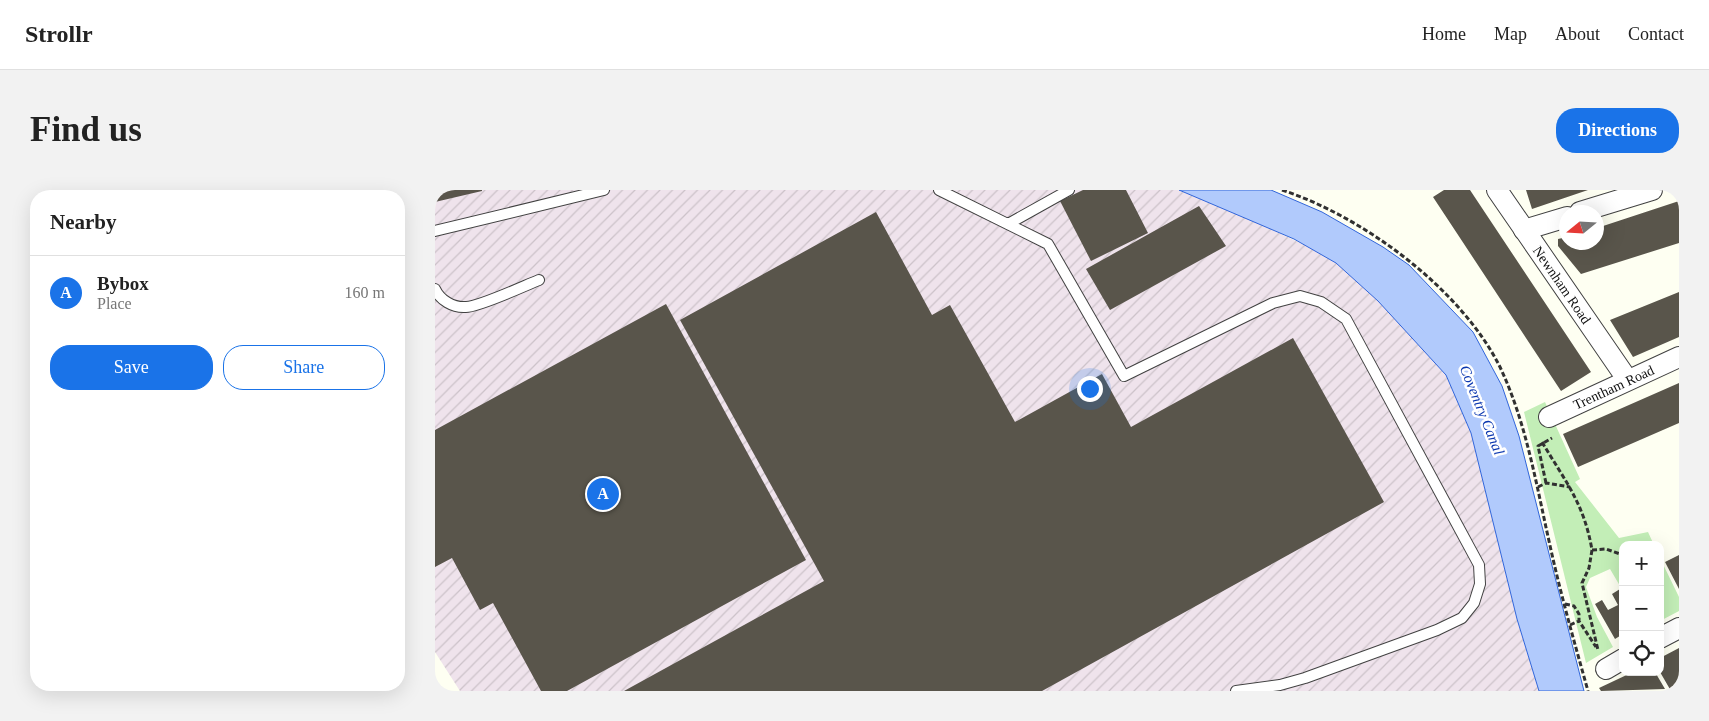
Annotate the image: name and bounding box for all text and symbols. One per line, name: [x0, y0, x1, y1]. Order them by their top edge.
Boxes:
text: Strollr: [25, 21, 93, 47]
text: Home: [1422, 24, 1466, 44]
text: Map: [1494, 24, 1527, 44]
text: About: [1555, 24, 1600, 44]
text: Contact: [1628, 24, 1684, 44]
button: Directions: [1556, 108, 1679, 153]
text: Find us: [30, 110, 142, 149]
north arrow: [1559, 205, 1604, 250]
text: Nearby: [50, 210, 117, 234]
street label: Newnham Road: [1530, 243, 1594, 326]
text: Bybox: [97, 273, 149, 294]
text: A: [60, 284, 72, 301]
text: 160 m: [345, 284, 385, 301]
text: Place: [97, 295, 132, 312]
button: Save: [50, 345, 213, 390]
button: Share: [223, 345, 385, 390]
street label: Trentham Road: [1571, 362, 1656, 412]
water label: Coventry Canal: [1457, 363, 1507, 457]
your location: [1077, 376, 1103, 402]
pin: A: [587, 475, 619, 513]
map controls: [1619, 541, 1664, 676]
button: +: [1619, 541, 1664, 586]
button: −: [1619, 586, 1664, 631]
button: locate: [1619, 631, 1664, 676]

